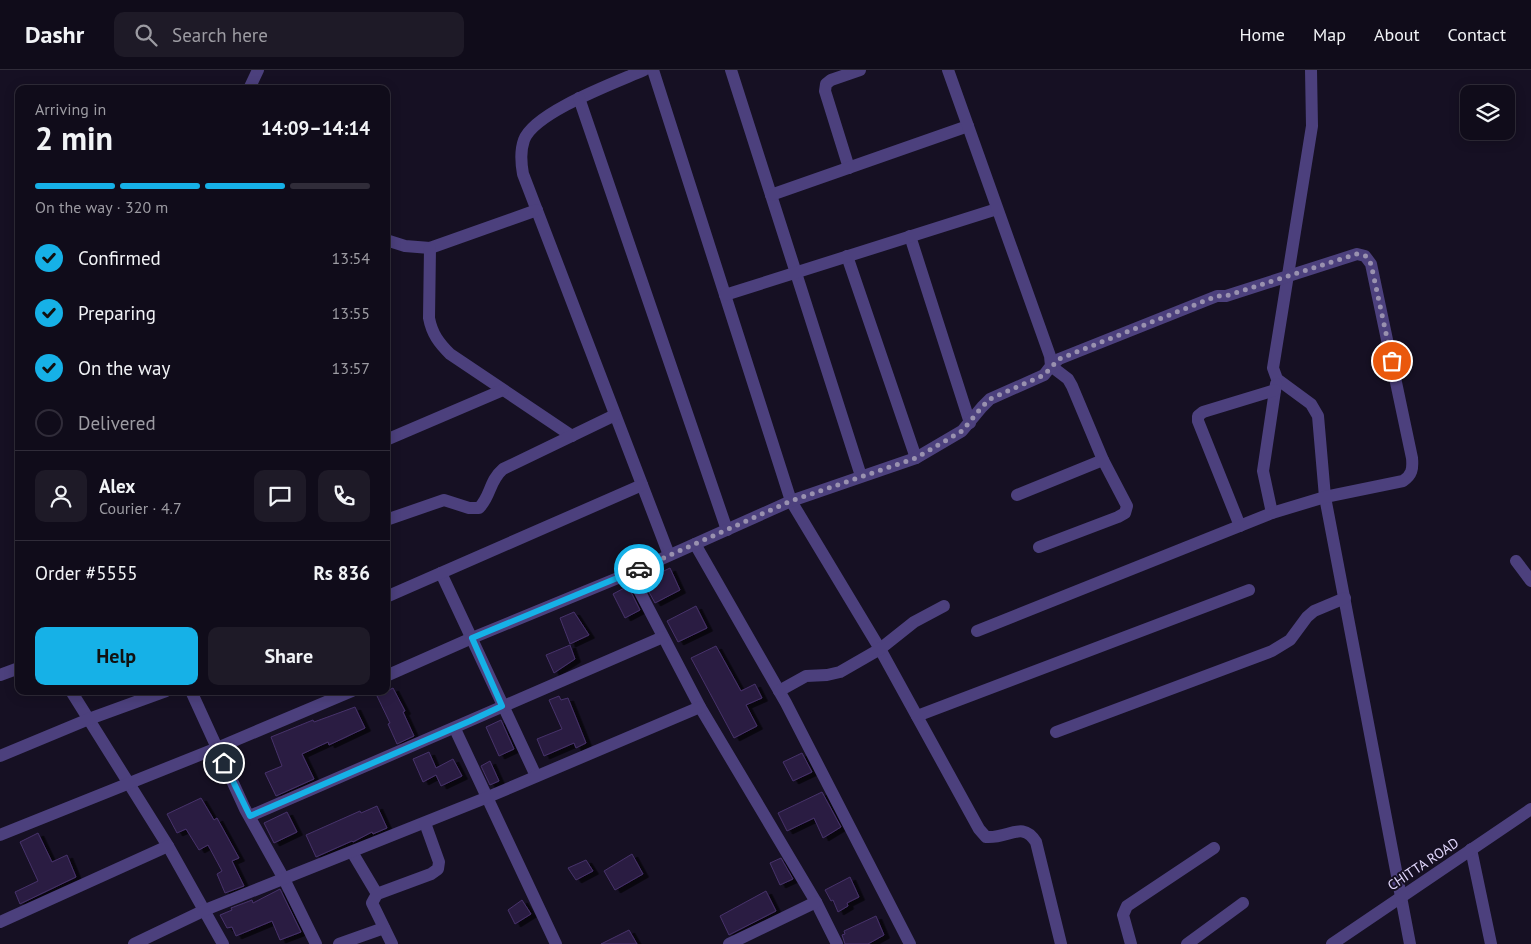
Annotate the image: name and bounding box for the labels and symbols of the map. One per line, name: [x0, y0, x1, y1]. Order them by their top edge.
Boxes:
pin: [1371, 340, 1413, 382]
courier: [614, 544, 664, 594]
pin: [203, 742, 245, 784]
street label: CHITTA ROAD: [1384, 834, 1462, 894]

